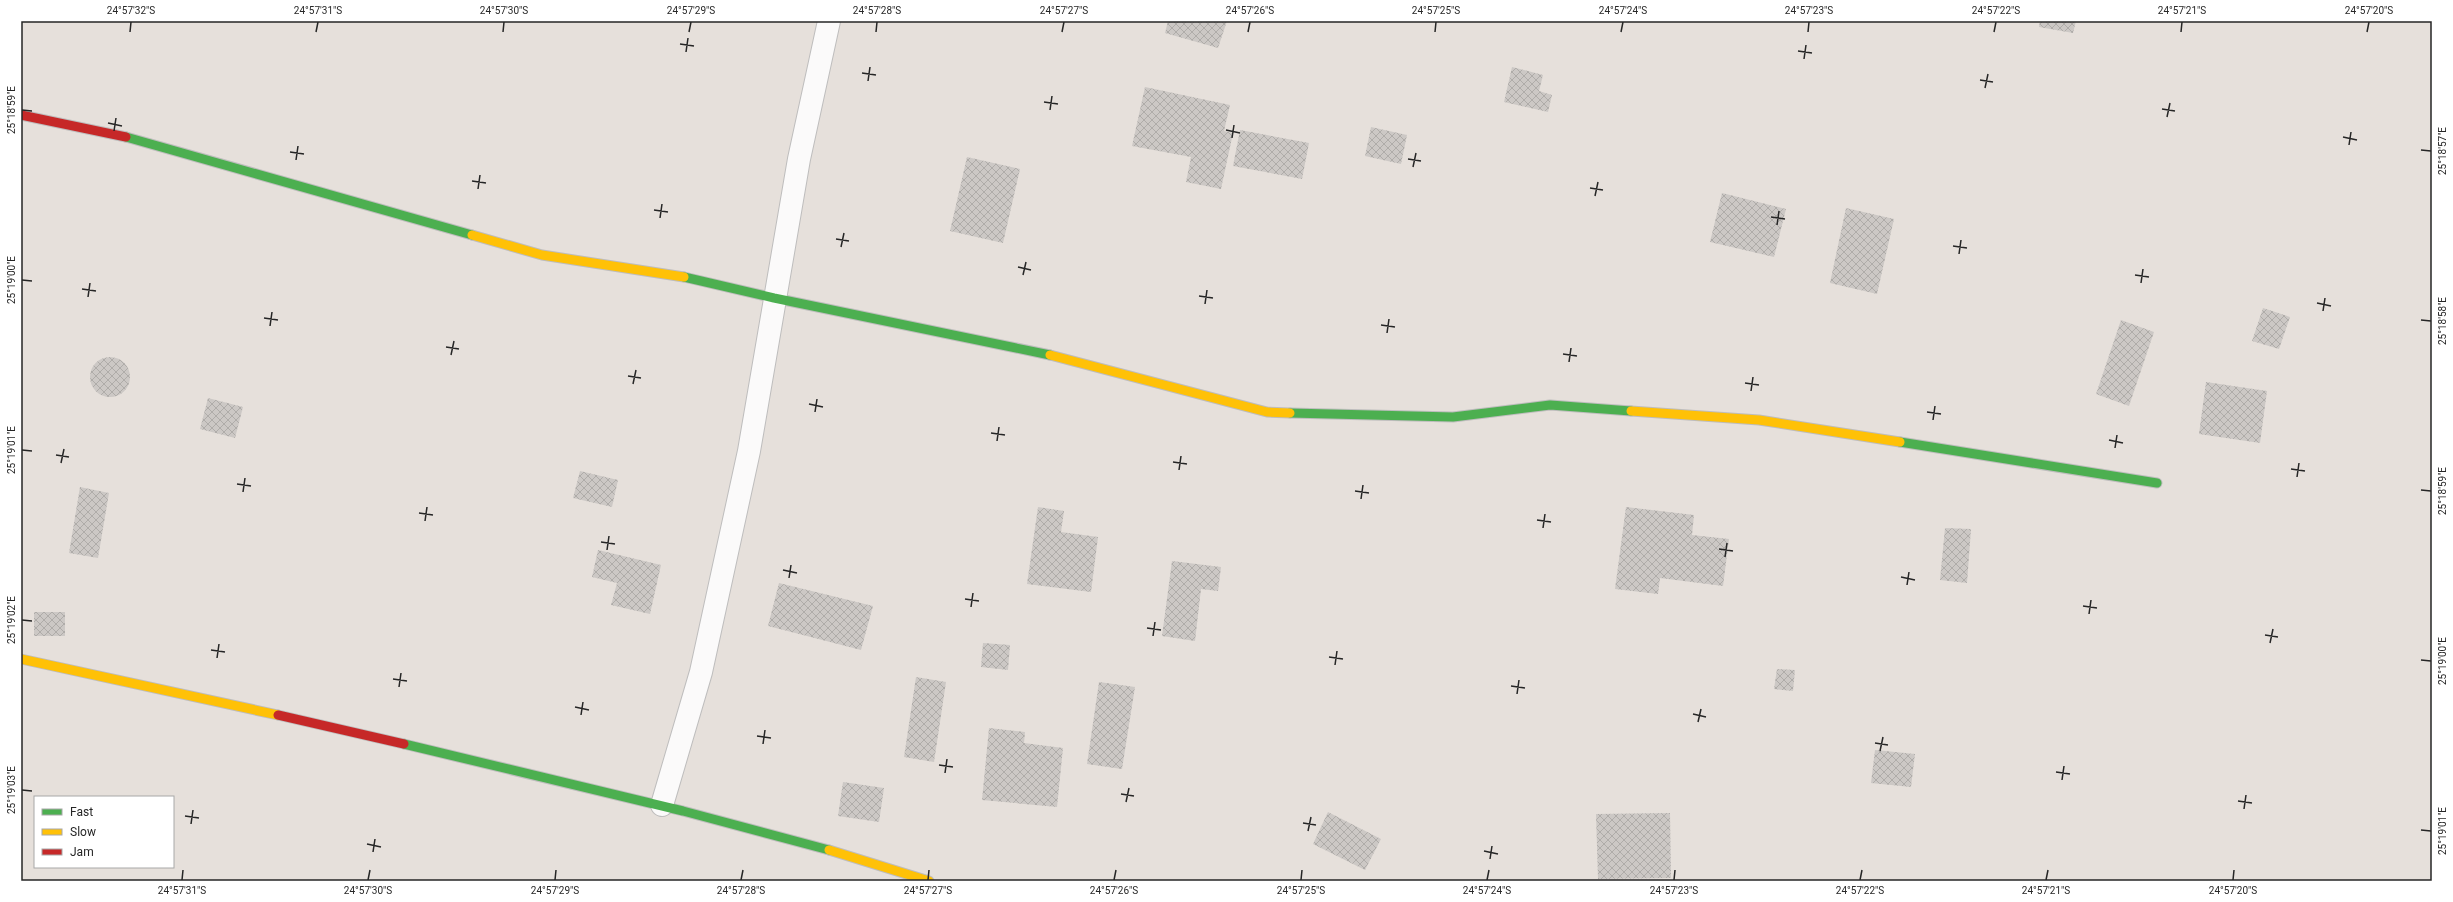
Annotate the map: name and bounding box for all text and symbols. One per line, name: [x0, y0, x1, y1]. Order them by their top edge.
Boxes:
text: 24°57'32"S: [107, 5, 155, 16]
text: 24°57'31"S: [294, 5, 342, 16]
text: 24°57'30"S: [480, 5, 528, 16]
text: 24°57'29"S: [667, 5, 715, 16]
text: 24°57'28"S: [853, 5, 901, 16]
text: 24°57'27"S: [1040, 5, 1088, 16]
text: 24°57'26"S: [1226, 5, 1274, 16]
text: 24°57'25"S: [1412, 5, 1460, 16]
text: 24°57'24"S: [1599, 5, 1647, 16]
text: 24°57'23"S: [1785, 5, 1833, 16]
text: 24°57'22"S: [1972, 5, 2020, 16]
text: 24°57'21"S: [2158, 5, 2206, 16]
text: 24°57'20"S: [2345, 5, 2393, 16]
text: 25°18'59"E: [6, 86, 17, 134]
text: 25°18'57"E: [2437, 127, 2448, 175]
text: 25°19'00"E: [6, 256, 17, 304]
text: 25°18'58"E: [2437, 297, 2448, 345]
text: 25°19'01"E: [6, 426, 17, 474]
text: 25°18'59"E: [2437, 467, 2448, 515]
text: 25°19'02"E: [6, 596, 17, 644]
text: 25°19'00"E: [2437, 637, 2448, 685]
text: 25°19'03"E: [6, 766, 17, 814]
legend: [34, 796, 174, 868]
text: Fast: [70, 805, 93, 819]
text: 25°19'01"E: [2437, 807, 2448, 855]
text: Slow: [70, 825, 96, 839]
text: Jam: [70, 845, 94, 859]
text: 24°57'31"S: [158, 885, 206, 896]
text: 24°57'30"S: [344, 885, 392, 896]
text: 24°57'29"S: [531, 885, 579, 896]
text: 24°57'28"S: [717, 885, 765, 896]
text: 24°57'27"S: [904, 885, 952, 896]
text: 24°57'26"S: [1090, 885, 1138, 896]
text: 24°57'25"S: [1277, 885, 1325, 896]
text: 24°57'24"S: [1463, 885, 1511, 896]
text: 24°57'23"S: [1650, 885, 1698, 896]
text: 24°57'22"S: [1836, 885, 1884, 896]
text: 24°57'21"S: [2022, 885, 2070, 896]
text: 24°57'20"S: [2209, 885, 2257, 896]

